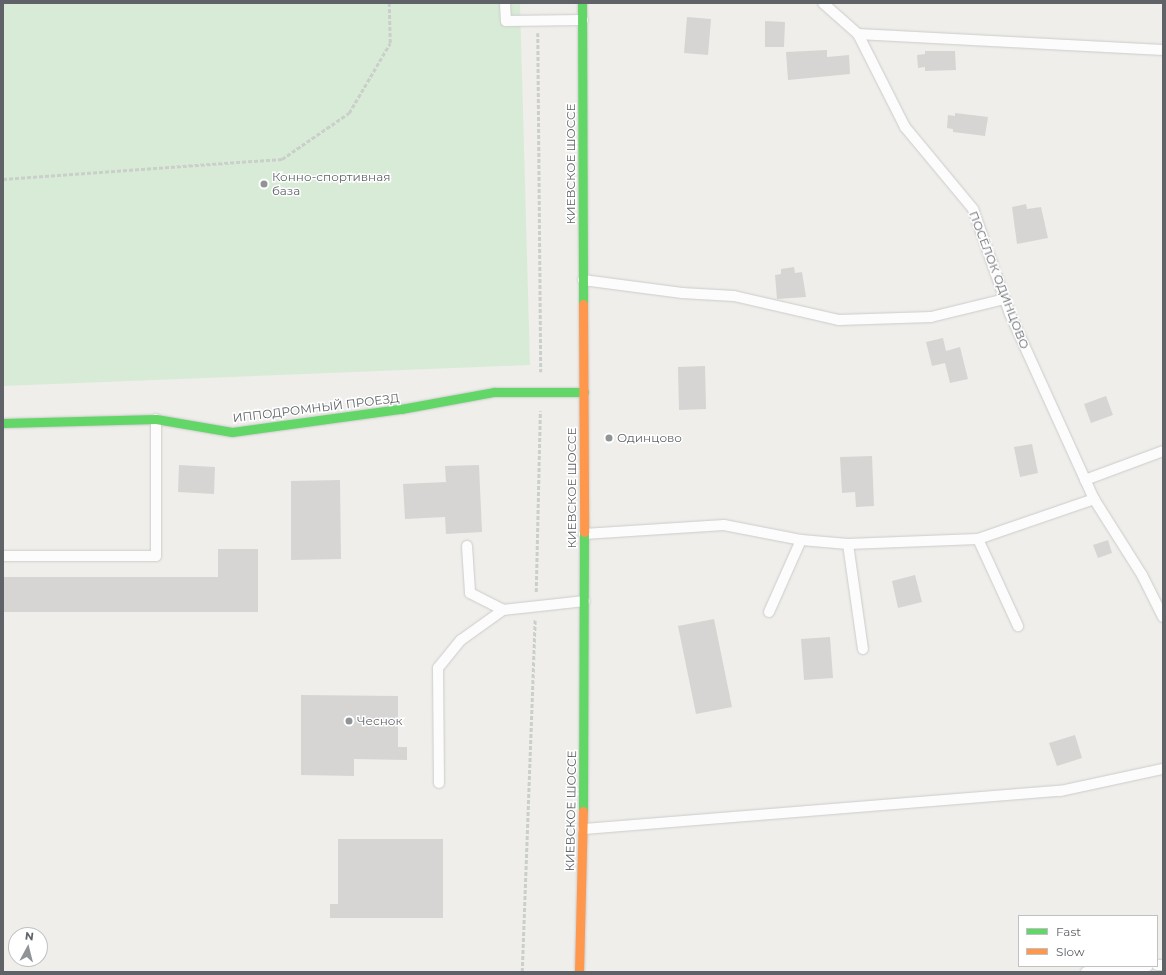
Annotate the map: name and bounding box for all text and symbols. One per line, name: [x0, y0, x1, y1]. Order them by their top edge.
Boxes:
street label: КИЕВСКОЕ ШОССЕ: [564, 104, 578, 224]
place label: Конно-спортивная база: [272, 170, 390, 198]
marker: Конно-спортивная база: [259, 179, 269, 189]
street label: ПОСЁЛОК ОДИНЦОВО: [966, 209, 1032, 351]
street label: ИППОДРОМНЫЙ ПРОЕЗД: [232, 391, 400, 425]
street label: КИЕВСКОЕ ШОССЕ: [565, 428, 579, 548]
place label: Одинцово: [617, 431, 682, 445]
marker: Одинцово: [604, 433, 614, 443]
place label: Чеснок: [357, 714, 402, 728]
marker: Чеснок: [344, 716, 354, 726]
street label: КИЕВСКОЕ ШОССЕ: [563, 750, 579, 872]
legend: [1018, 915, 1158, 967]
text: Fast: [1056, 924, 1081, 939]
north arrow: [8, 927, 48, 967]
text: N: [24, 929, 35, 944]
text: Slow: [1056, 944, 1085, 959]

